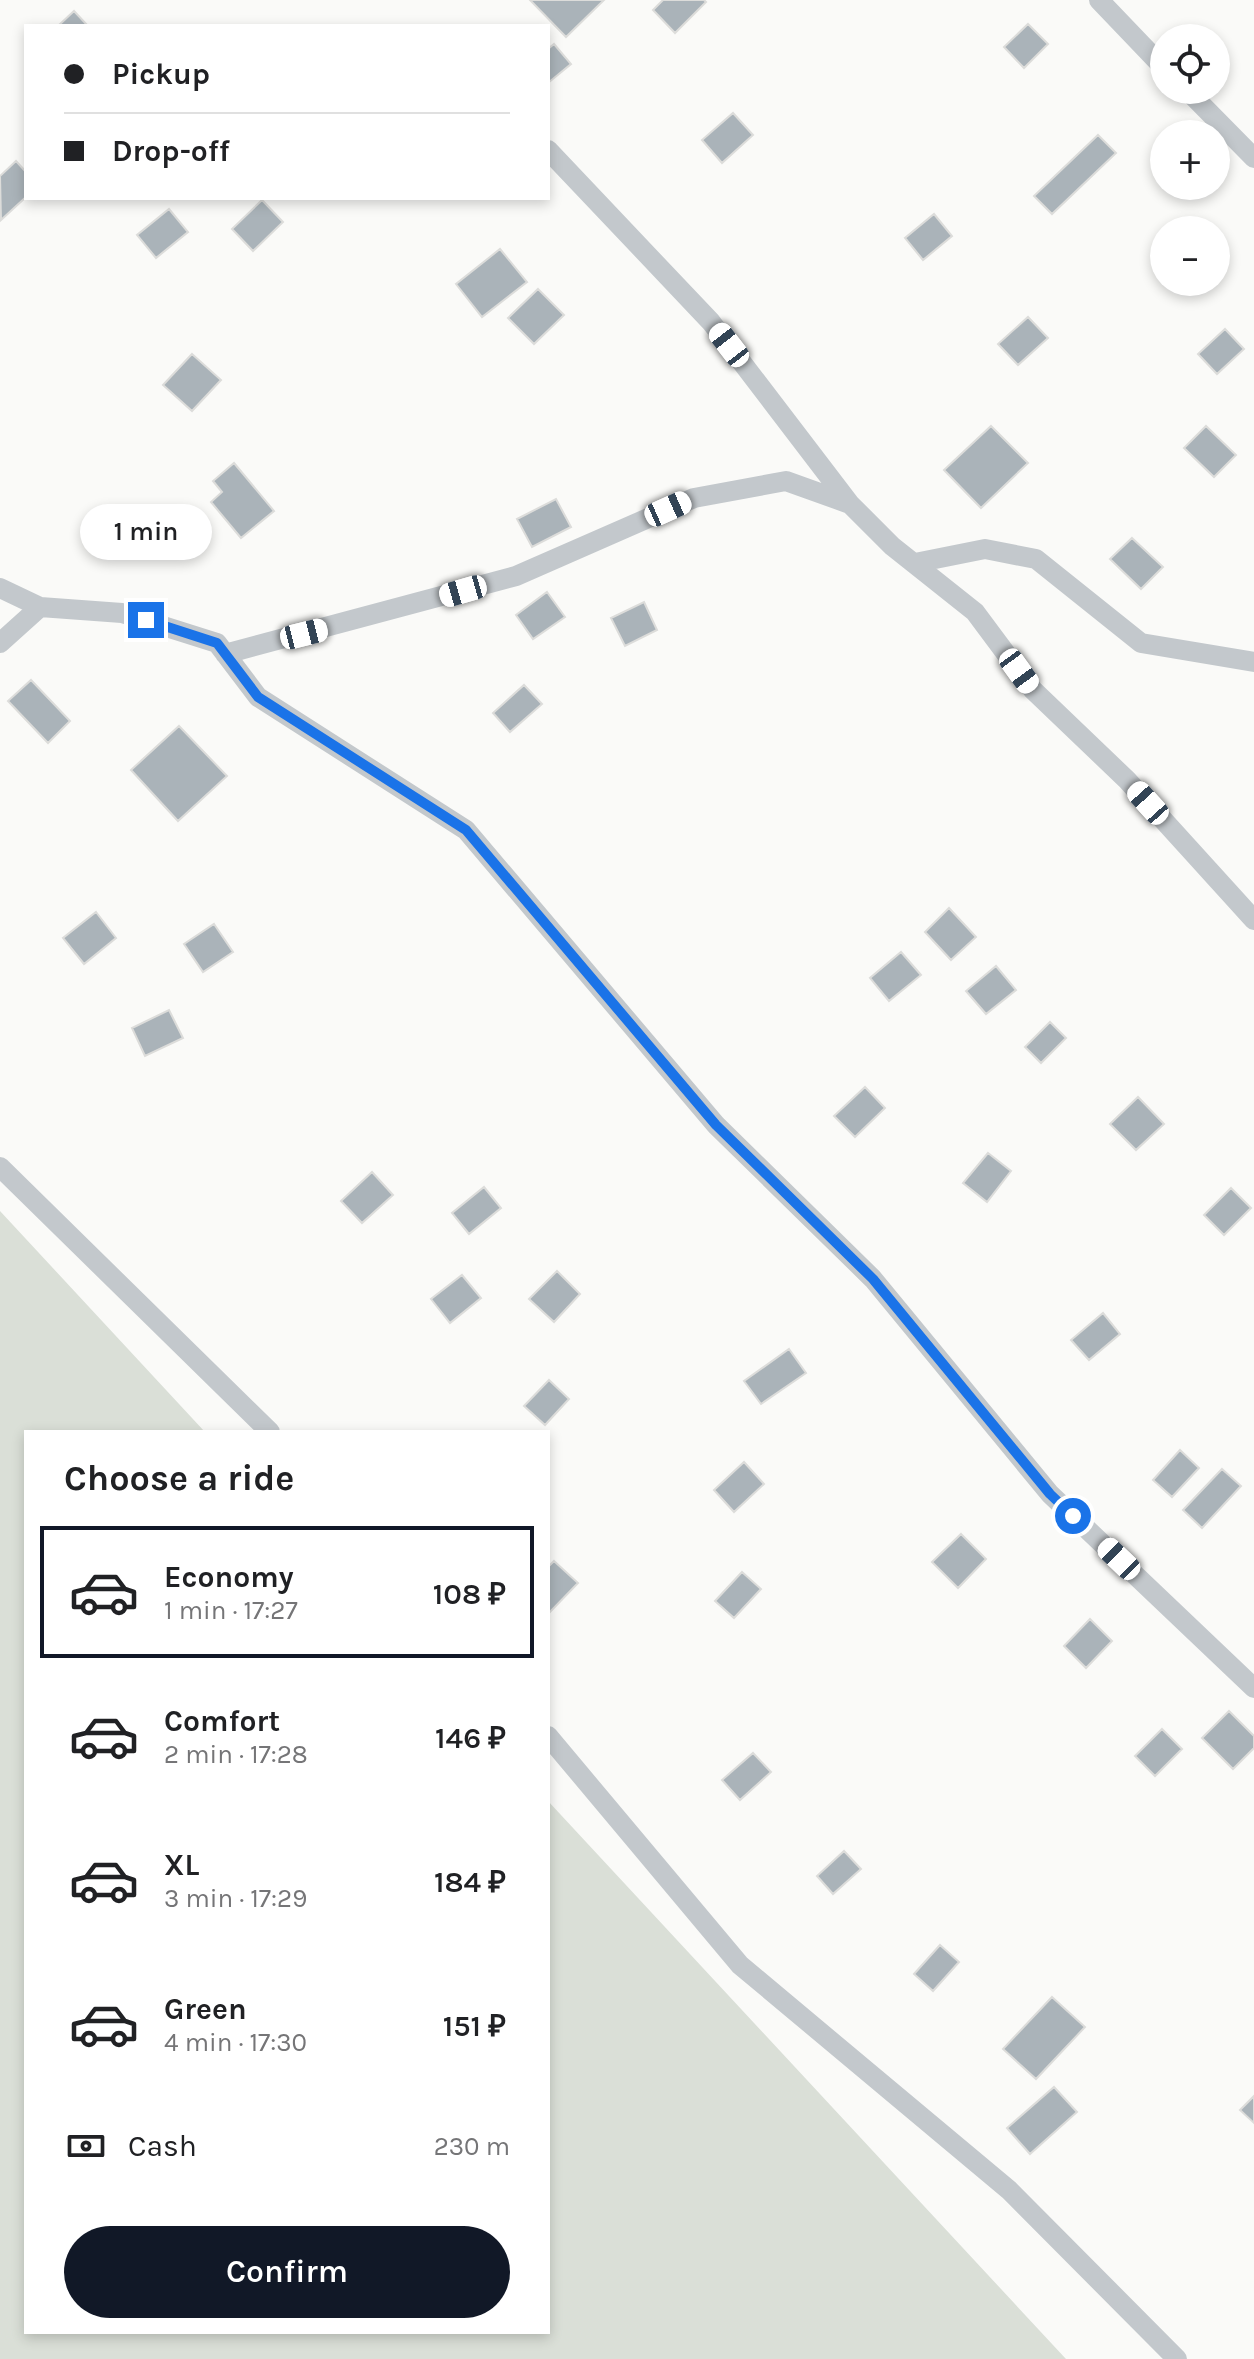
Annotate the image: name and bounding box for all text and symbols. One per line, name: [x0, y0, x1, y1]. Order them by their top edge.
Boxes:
map controls: [1150, 24, 1230, 296]
button: locate: [1150, 24, 1230, 104]
text: Pickup: [112, 56, 210, 92]
button: +: [1150, 120, 1230, 200]
text: Drop-off: [112, 133, 230, 169]
button: −: [1150, 216, 1230, 296]
car: [705, 319, 753, 371]
car: [641, 488, 695, 530]
callout: 1 min: [80, 504, 212, 560]
text: 1 min: [114, 516, 178, 547]
car: [437, 573, 489, 609]
route end: [128, 602, 164, 638]
car: [278, 617, 330, 651]
car: [995, 645, 1043, 697]
car: [1123, 777, 1173, 829]
text: Choose a ride: [64, 1457, 294, 1499]
route start: [1055, 1498, 1091, 1534]
car: [1093, 1534, 1145, 1584]
icon: car: [68, 1556, 140, 1628]
text: Economy: [164, 1559, 294, 1595]
text: 108 ₽: [433, 1576, 506, 1612]
text: 1 min · 17:27: [164, 1595, 298, 1626]
icon: car: [68, 1700, 140, 1772]
text: Comfort: [164, 1703, 280, 1739]
text: 146 ₽: [435, 1720, 506, 1756]
text: 2 min · 17:28: [164, 1739, 308, 1770]
icon: car: [68, 1844, 140, 1916]
text: XL: [164, 1847, 199, 1883]
text: 184 ₽: [434, 1864, 506, 1900]
text: 3 min · 17:29: [164, 1883, 307, 1914]
icon: car: [68, 1988, 140, 2060]
text: Green: [164, 1991, 247, 2027]
text: 151 ₽: [443, 2008, 506, 2044]
text: 4 min · 17:30: [164, 2027, 307, 2058]
icon: cash: [64, 2124, 108, 2168]
text: Cash: [128, 2128, 197, 2164]
text: 230 m: [434, 2131, 510, 2162]
button: Confirm: [64, 2226, 510, 2318]

